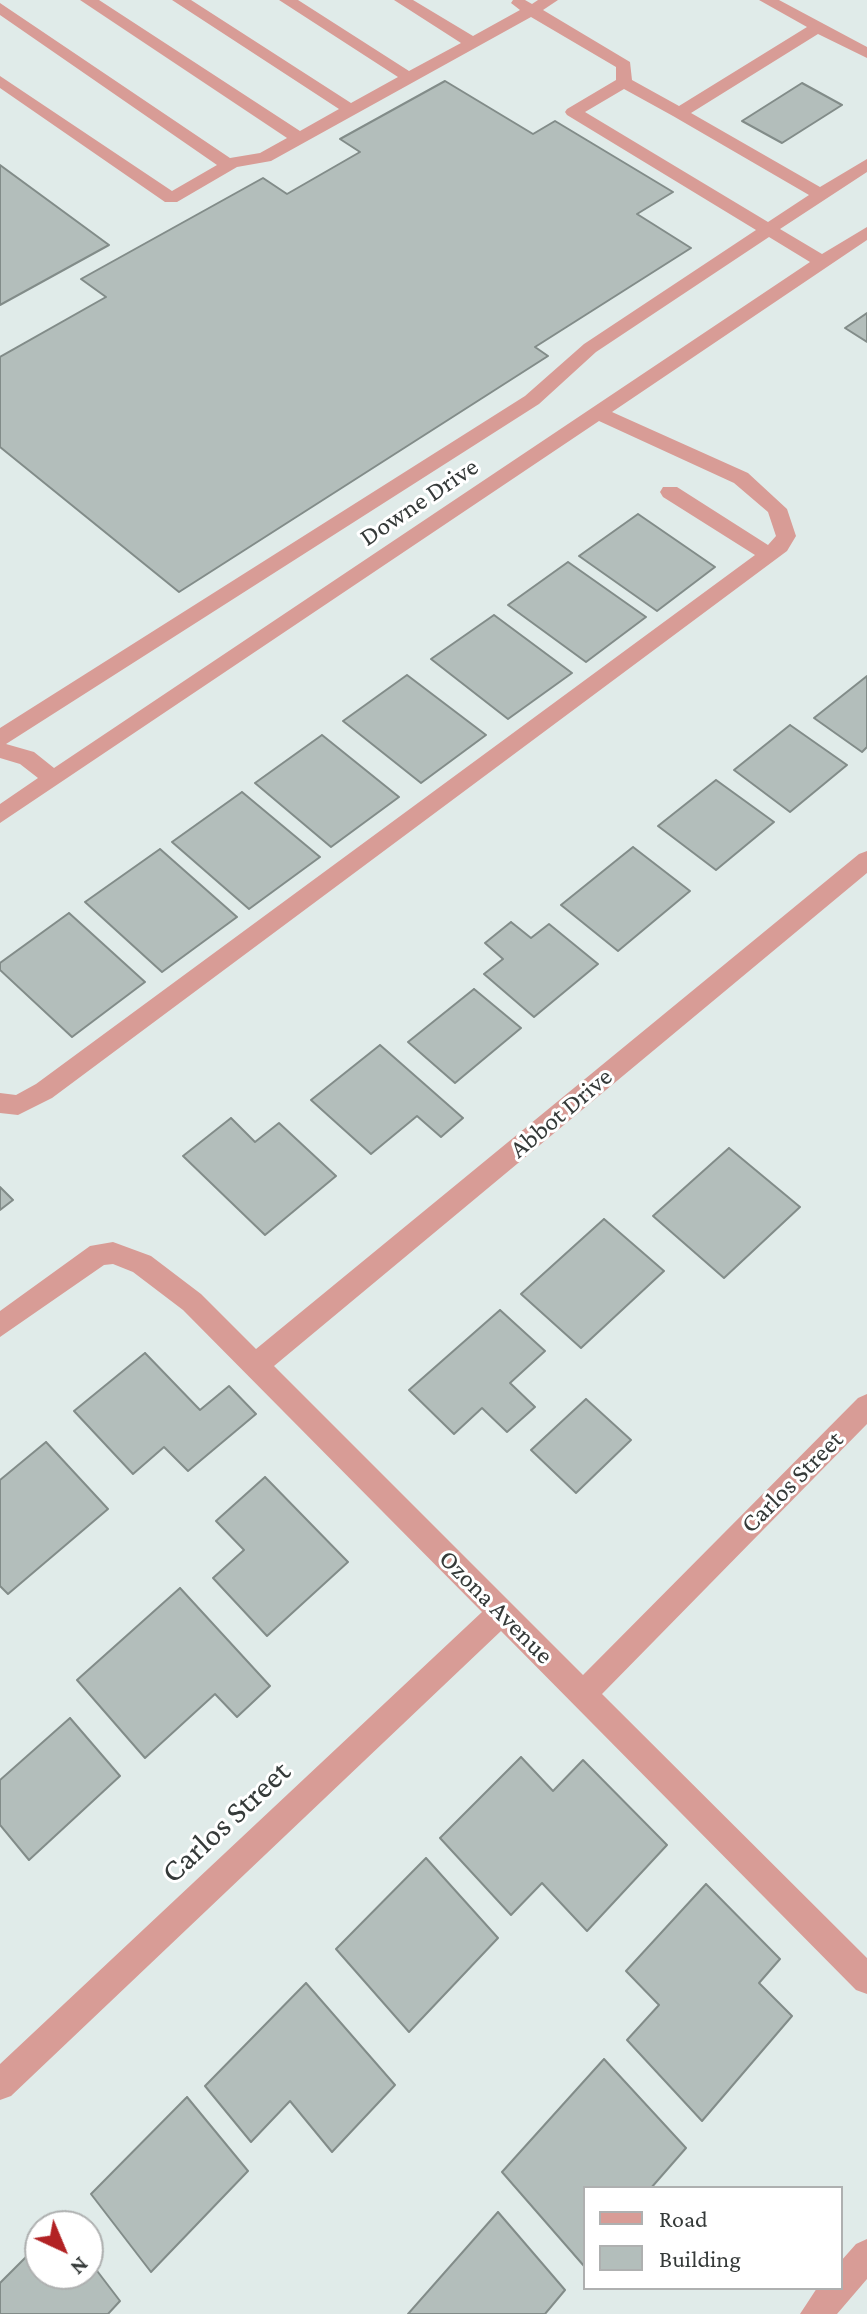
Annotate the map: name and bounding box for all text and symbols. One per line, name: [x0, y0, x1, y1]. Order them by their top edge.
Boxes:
street label: Downe Drive: [354, 451, 484, 553]
street label: Abbot Drive: [503, 1061, 619, 1165]
street label: Carlos Street: [734, 1424, 850, 1540]
street label: Ozona Avenue: [432, 1543, 560, 1671]
street label: Carlos Street: [153, 1753, 299, 1891]
legend: [583, 2186, 843, 2290]
text: Road: [659, 2205, 708, 2232]
north arrow: [24, 2210, 104, 2290]
text: Building: [659, 2245, 741, 2272]
text: N: [66, 2252, 94, 2280]

